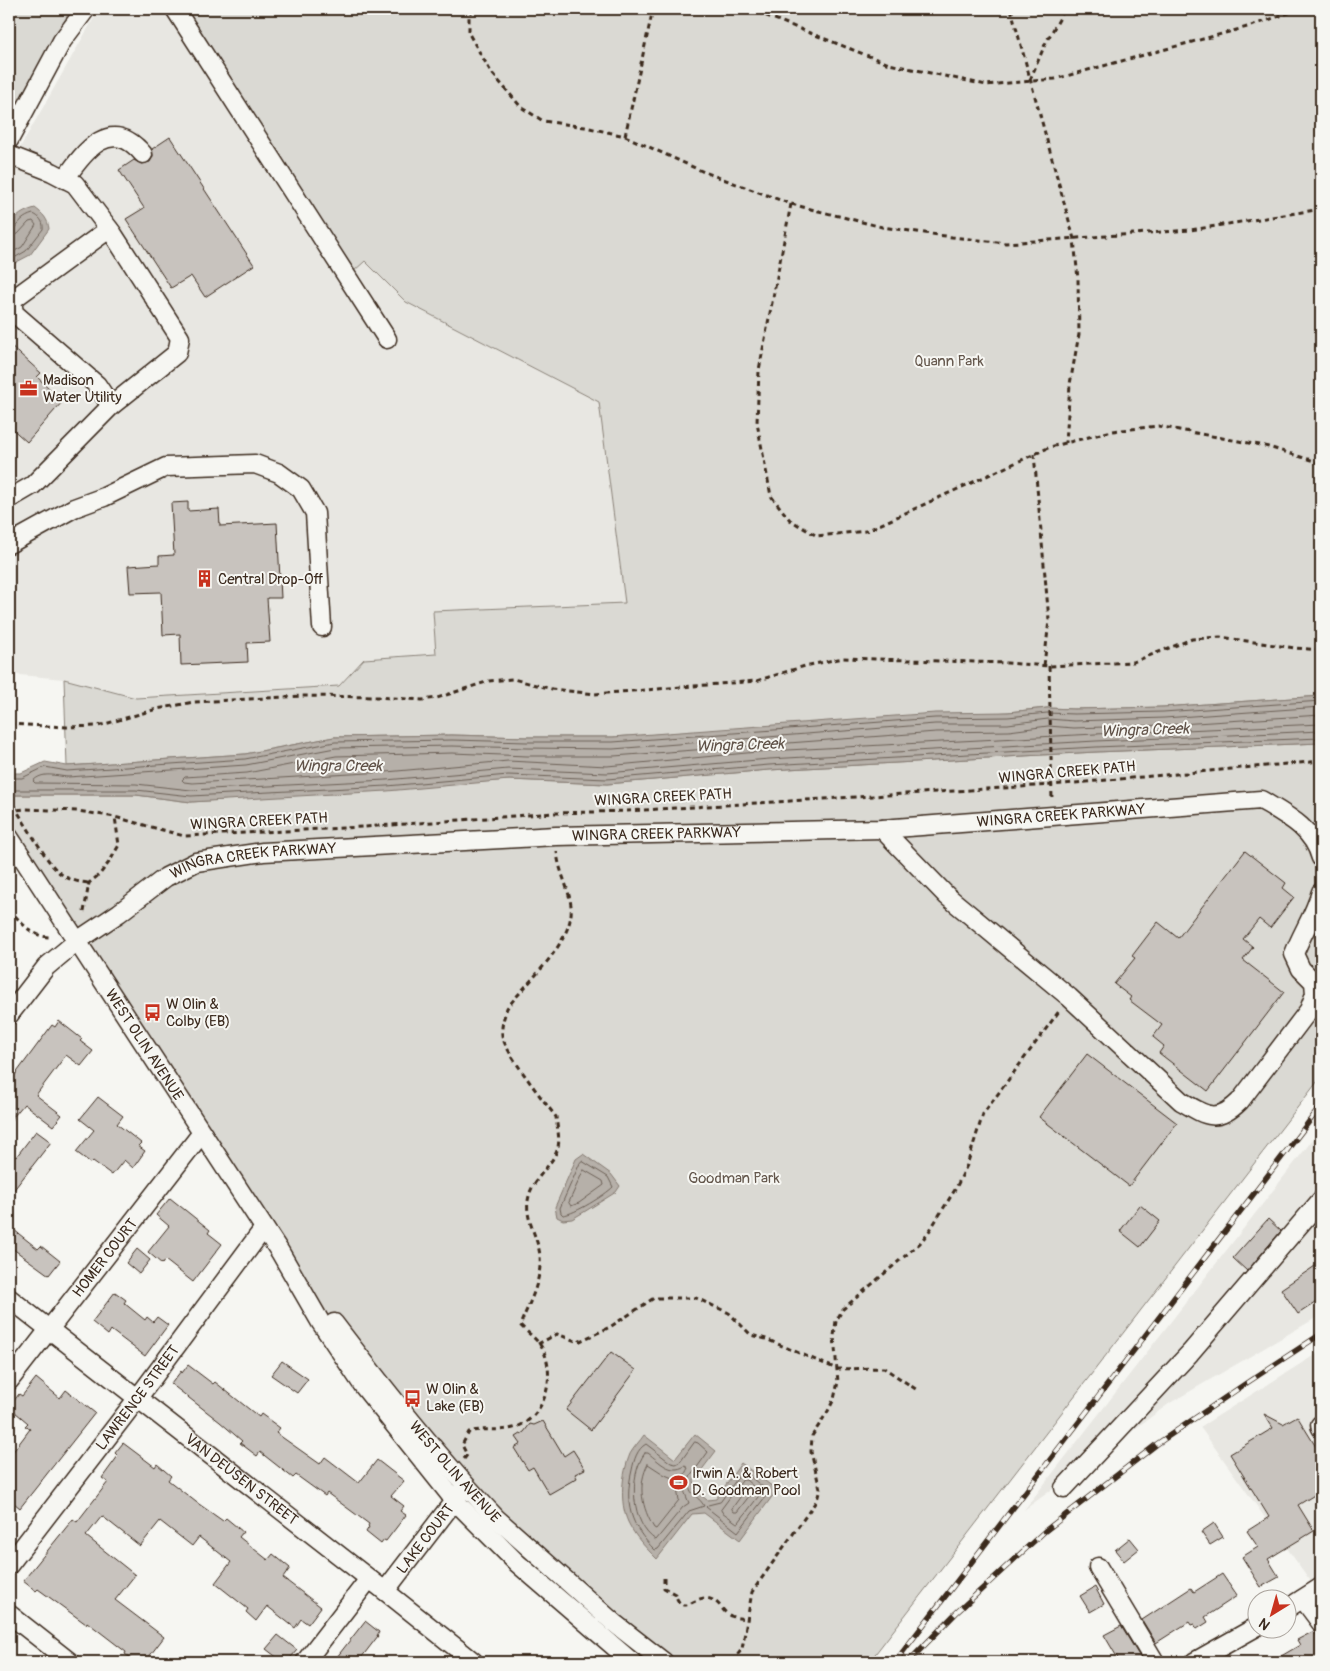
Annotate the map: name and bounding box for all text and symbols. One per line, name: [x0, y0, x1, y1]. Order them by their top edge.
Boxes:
park label: Quann Park: [914, 352, 985, 371]
place label: Madison Water Utility: [43, 371, 122, 407]
office icon: Madison Water Utility: [19, 379, 39, 399]
building icon: Central Drop-Off: [194, 569, 214, 589]
place label: Central Drop-Off: [218, 570, 324, 589]
water label: Wingra Creek: [1101, 718, 1191, 742]
water label: Wingra Creek: [696, 733, 786, 757]
water label: Wingra Creek: [294, 756, 383, 776]
street label: WINGRA CREEK PATH: [998, 757, 1136, 788]
street label: WINGRA CREEK PATH: [594, 784, 732, 811]
street label: WINGRA CREEK PARKWAY: [976, 800, 1146, 832]
street label: WINGRA CREEK PATH: [190, 808, 328, 835]
street label: WINGRA CREEK PARKWAY: [572, 823, 742, 846]
street label: WINGRA CREEK PARKWAY: [167, 839, 337, 883]
street label: WEST OLIN AVENUE: [101, 986, 188, 1104]
place label: W Olin & Colby (EB): [166, 995, 230, 1031]
bus stop icon: W Olin & Colby (EB): [142, 1003, 162, 1023]
park label: Goodman Park: [688, 1169, 780, 1188]
street label: HOMER COURT: [69, 1215, 142, 1301]
street label: LAWRENCE STREET: [92, 1341, 184, 1454]
place label: W Olin & Lake (EB): [426, 1380, 485, 1416]
bus stop icon: W Olin & Lake (EB): [402, 1388, 422, 1408]
street label: WEST OLIN AVENUE: [405, 1417, 505, 1527]
street label: VAN DEUSEN STREET: [181, 1430, 302, 1530]
place label: Irwin A. & Robert D. Goodman Pool: [692, 1464, 801, 1500]
sports icon: Irwin A. & Robert D. Goodman Pool: [668, 1472, 688, 1492]
street label: LAKE COURT: [393, 1500, 459, 1578]
north arrow: [1248, 1588, 1298, 1638]
text: N: [1256, 1614, 1273, 1634]

